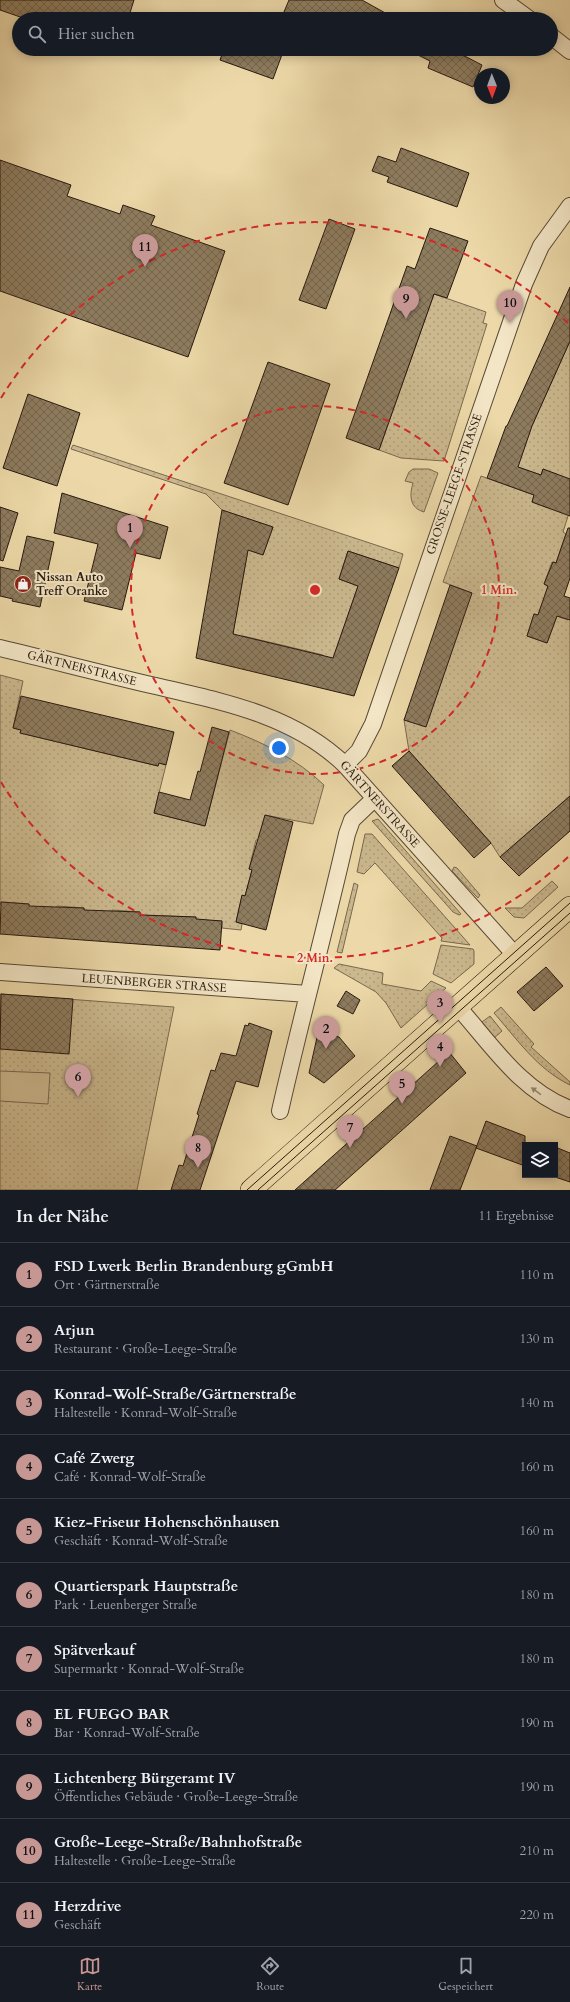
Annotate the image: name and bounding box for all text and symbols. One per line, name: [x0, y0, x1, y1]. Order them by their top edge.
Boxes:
search box: [12, 12, 558, 56]
icon: search: [26, 23, 48, 45]
text: Hier suchen: [58, 24, 135, 44]
north arrow: [474, 68, 510, 104]
pin: 11: [132, 234, 158, 267]
pin: 9: [393, 286, 419, 319]
pin: 10: [497, 290, 523, 323]
street label: GROSSE-LEEGE-STRASSE: [422, 411, 486, 557]
pin: 1: [117, 515, 143, 548]
place label: Nissan Auto Treff Oranke: [36, 569, 108, 599]
shop icon: Nissan Auto Treff Oranke: [13, 574, 33, 594]
text: 1 Min.: [481, 582, 517, 598]
centre of rings: [308, 583, 322, 597]
street label: GÄRTNERSTRASSE: [26, 646, 139, 689]
your location: [269, 738, 289, 758]
street label: GÄRTNERSTRASSE: [337, 756, 424, 851]
text: 2 Min.: [297, 950, 333, 966]
street label: LEUENBERGER STRASSE: [81, 970, 227, 996]
pin: 3: [427, 990, 453, 1023]
pin: 2: [313, 1016, 339, 1049]
pin: 4: [427, 1034, 453, 1067]
pin: 6: [65, 1064, 91, 1097]
pin: 5: [389, 1071, 415, 1104]
one-way arrow: [531, 1087, 541, 1095]
pin: 7: [337, 1115, 363, 1148]
pin: 8: [185, 1135, 211, 1168]
map controls: [522, 1142, 558, 1178]
button: layers: [522, 1142, 558, 1178]
text: In der Nähe: [16, 1205, 109, 1228]
text: 11 Ergebnisse: [479, 1207, 554, 1225]
text: FSD Lwerk Berlin Brandenburg gGmbH: [54, 1256, 334, 1276]
text: 1: [26, 1266, 32, 1284]
text: 110 m: [520, 1266, 554, 1284]
text: Ort · Gärtnerstraße: [54, 1276, 160, 1294]
text: Arjun: [54, 1320, 95, 1340]
text: 2: [26, 1330, 32, 1348]
text: 130 m: [520, 1330, 554, 1348]
text: Restaurant · Große-Leege-Straße: [54, 1340, 237, 1358]
text: Konrad-Wolf-Straße/Gärtnerstraße: [54, 1384, 296, 1404]
text: 3: [26, 1394, 32, 1412]
text: 140 m: [520, 1394, 554, 1412]
text: Haltestelle · Konrad-Wolf-Straße: [54, 1404, 237, 1422]
text: Café Zwerg: [54, 1448, 134, 1468]
text: 4: [26, 1458, 32, 1476]
text: 160 m: [520, 1458, 554, 1476]
text: Café · Konrad-Wolf-Straße: [54, 1468, 206, 1486]
text: Kiez-Friseur Hohenschönhausen: [54, 1512, 280, 1532]
text: 5: [26, 1522, 32, 1540]
text: 160 m: [520, 1522, 554, 1540]
text: Geschäft · Konrad-Wolf-Straße: [54, 1532, 228, 1550]
text: Quartierspark Hauptstraße: [54, 1576, 238, 1596]
text: 6: [26, 1586, 32, 1604]
text: 180 m: [520, 1586, 554, 1604]
text: Park · Leuenberger Straße: [54, 1596, 197, 1614]
text: Spätverkauf: [54, 1640, 134, 1660]
text: 7: [26, 1650, 32, 1668]
text: 180 m: [520, 1650, 554, 1668]
text: Supermarkt · Konrad-Wolf-Straße: [54, 1660, 244, 1678]
text: EL FUEGO BAR: [54, 1704, 170, 1724]
text: 8: [26, 1714, 32, 1732]
text: 190 m: [520, 1714, 554, 1732]
text: Bar · Konrad-Wolf-Straße: [54, 1724, 200, 1742]
text: Lichtenberg Bürgeramt IV: [54, 1768, 236, 1788]
text: 9: [26, 1778, 32, 1796]
text: 190 m: [520, 1778, 554, 1796]
text: Öffentliches Gebäude · Große-Leege-Straße: [54, 1788, 298, 1806]
text: Große-Leege-Straße/Bahnhofstraße: [54, 1832, 302, 1852]
text: 10: [22, 1842, 36, 1860]
text: 210 m: [520, 1842, 554, 1860]
text: Haltestelle · Große-Leege-Straße: [54, 1852, 236, 1870]
text: Herzdrive: [54, 1896, 122, 1916]
text: 11: [22, 1906, 36, 1924]
text: 220 m: [520, 1906, 554, 1924]
text: Geschäft: [54, 1916, 101, 1934]
tab: Karte: [77, 1955, 102, 1994]
tab: Route: [256, 1955, 284, 1994]
tab: Gespeichert: [438, 1955, 493, 1994]

